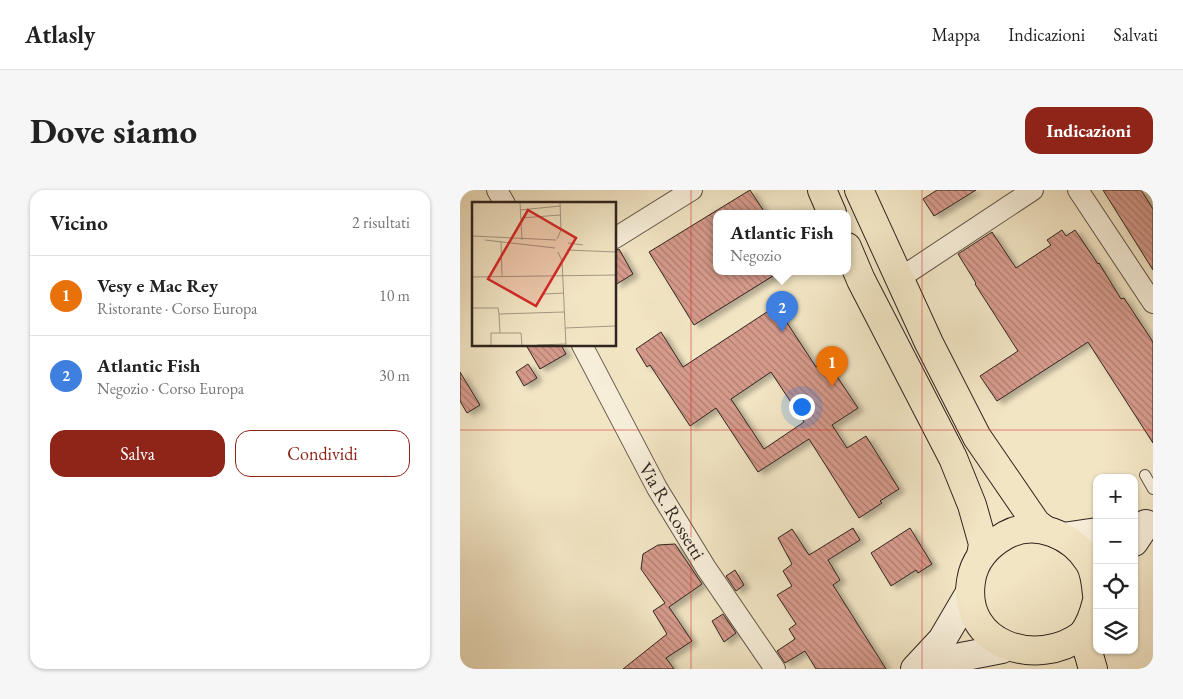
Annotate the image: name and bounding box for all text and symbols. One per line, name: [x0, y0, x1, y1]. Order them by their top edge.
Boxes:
text: Atlasly: [25, 19, 95, 50]
text: Mappa: [932, 23, 980, 46]
text: Indicazioni: [1008, 23, 1085, 46]
text: Salvati: [1113, 23, 1158, 46]
button: Indicazioni: [1025, 107, 1153, 154]
text: Dove siamo: [30, 108, 197, 153]
inset map: [472, 202, 616, 346]
text: Vicino: [50, 209, 108, 236]
popup: [713, 210, 851, 275]
text: 2 risultati: [352, 212, 410, 233]
text: Atlantic Fish: [730, 220, 834, 245]
text: Negozio: [730, 245, 782, 266]
text: Vesy e Mac Rey: [97, 273, 218, 298]
text: 1: [62, 285, 70, 306]
text: 10 m: [379, 285, 410, 306]
pin: 2: [766, 291, 798, 332]
text: Ristorante · Corso Europa: [97, 298, 257, 319]
pin: 1: [816, 346, 848, 387]
text: Atlantic Fish: [97, 353, 200, 378]
text: 2: [62, 365, 70, 386]
text: 30 m: [379, 365, 410, 386]
text: Negozio · Corso Europa: [97, 378, 244, 399]
your location: [789, 394, 815, 420]
button: Salva: [50, 430, 225, 477]
button: Condividi: [235, 430, 410, 477]
street label: Via R. Rossetti: [633, 458, 711, 565]
map controls: [1093, 474, 1138, 654]
button: +: [1093, 474, 1138, 519]
button: −: [1093, 519, 1138, 564]
button: locate: [1093, 564, 1138, 609]
button: layers: [1093, 609, 1138, 654]

